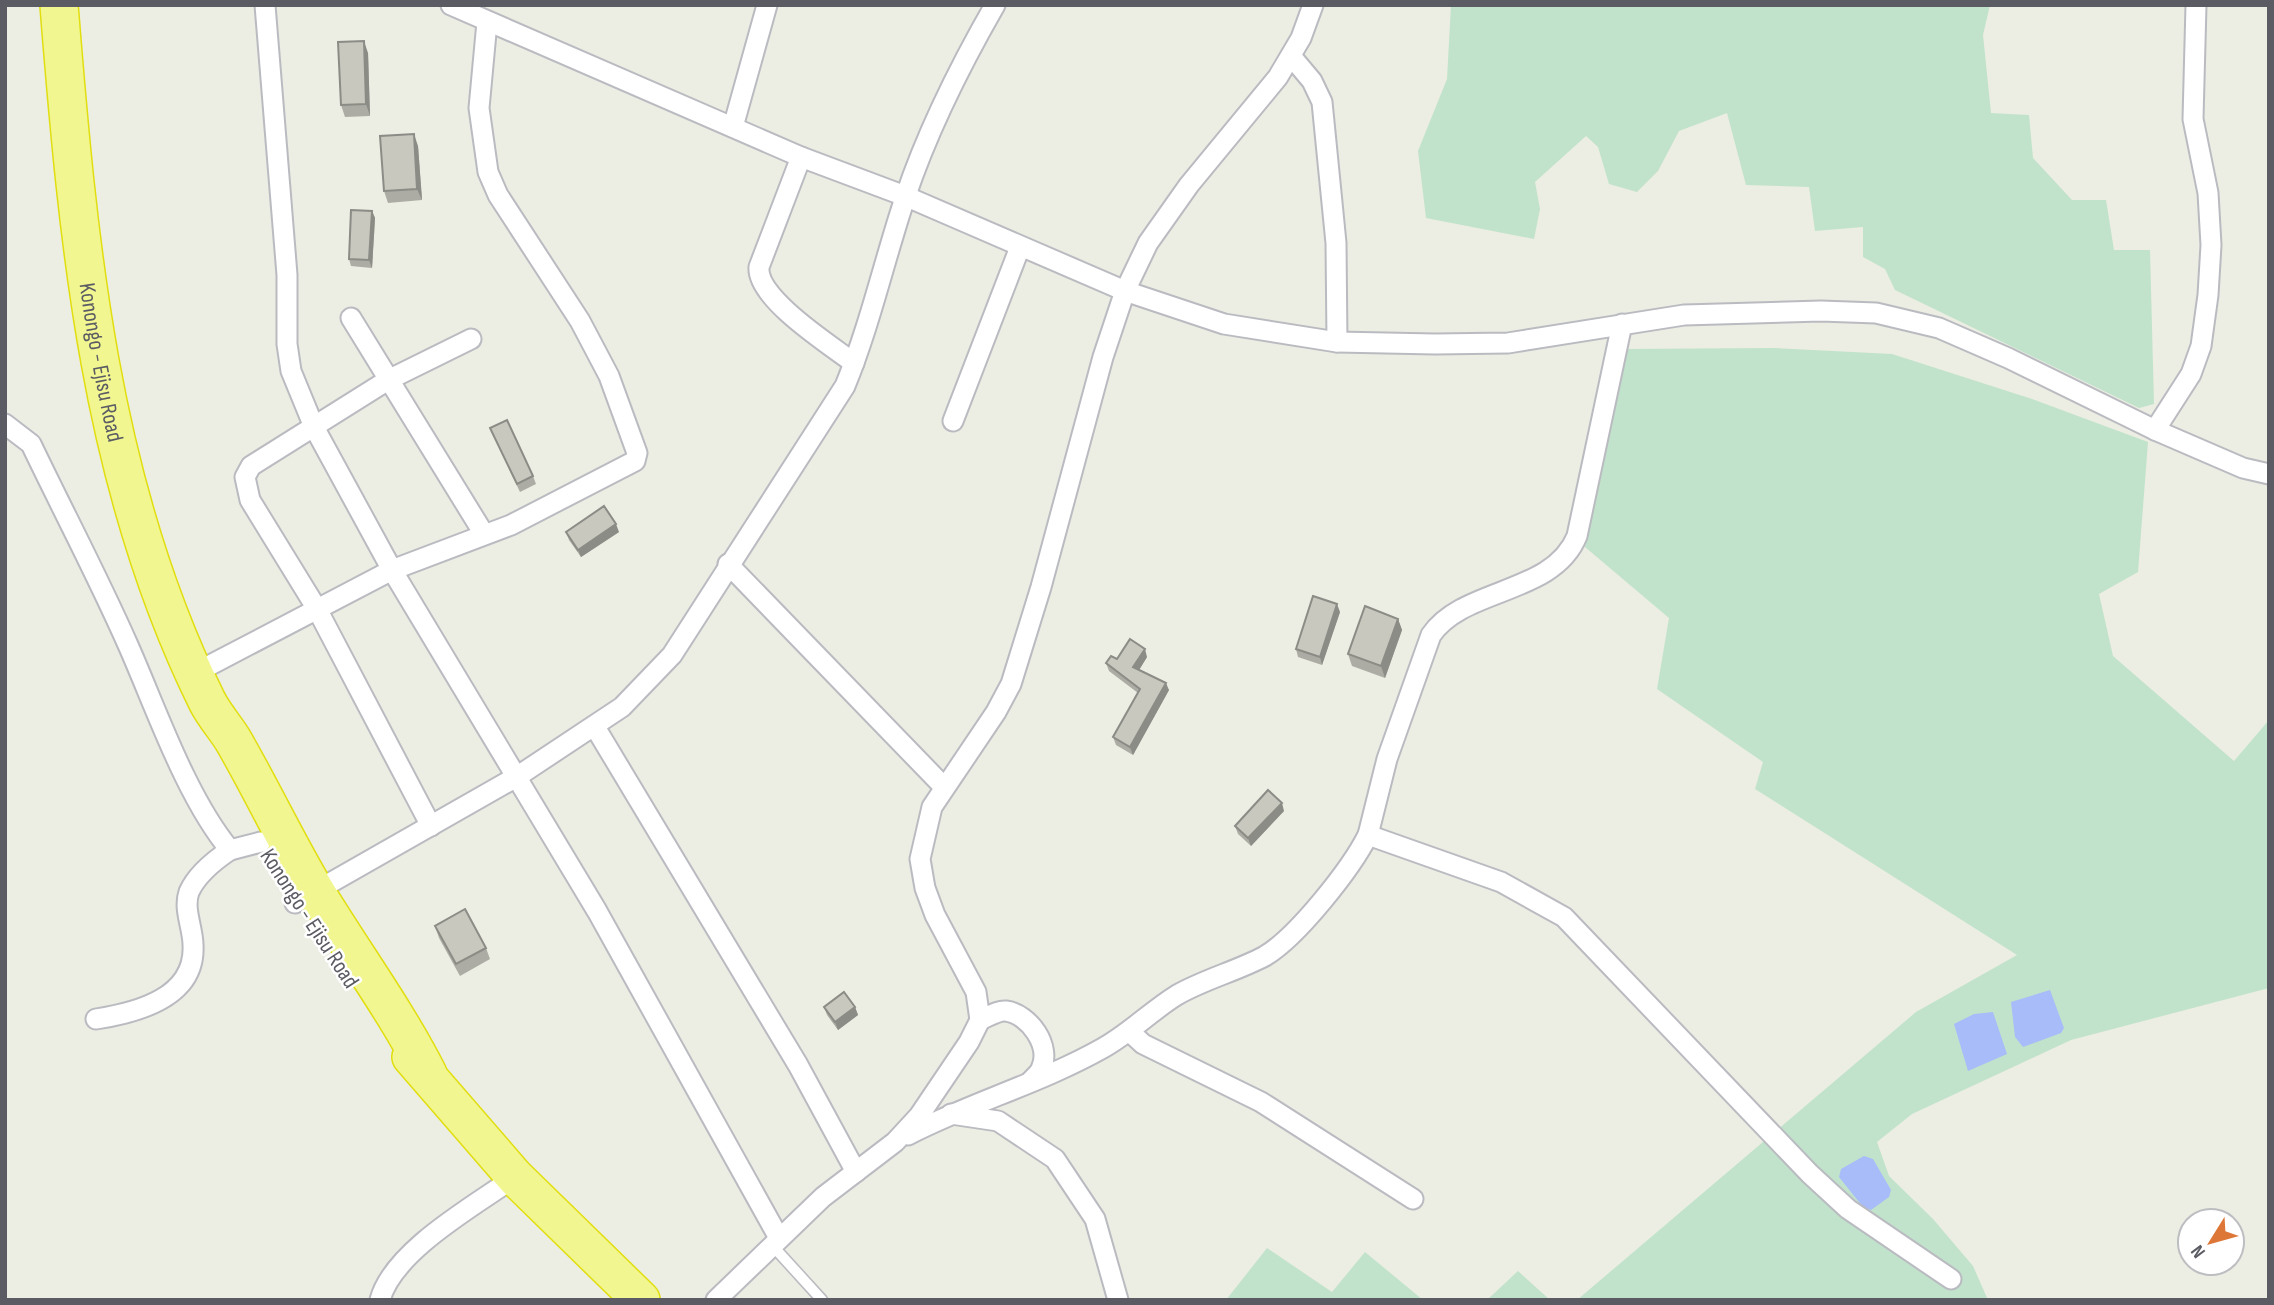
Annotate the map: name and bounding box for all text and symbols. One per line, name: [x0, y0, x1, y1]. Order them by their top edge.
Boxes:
street label: Konongo - Ejisu Road: [73, 281, 129, 445]
street label: Konongo - Ejisu Road: [254, 843, 365, 994]
north arrow: [2176, 1207, 2246, 1277]
text: N: [2186, 1240, 2211, 1262]

